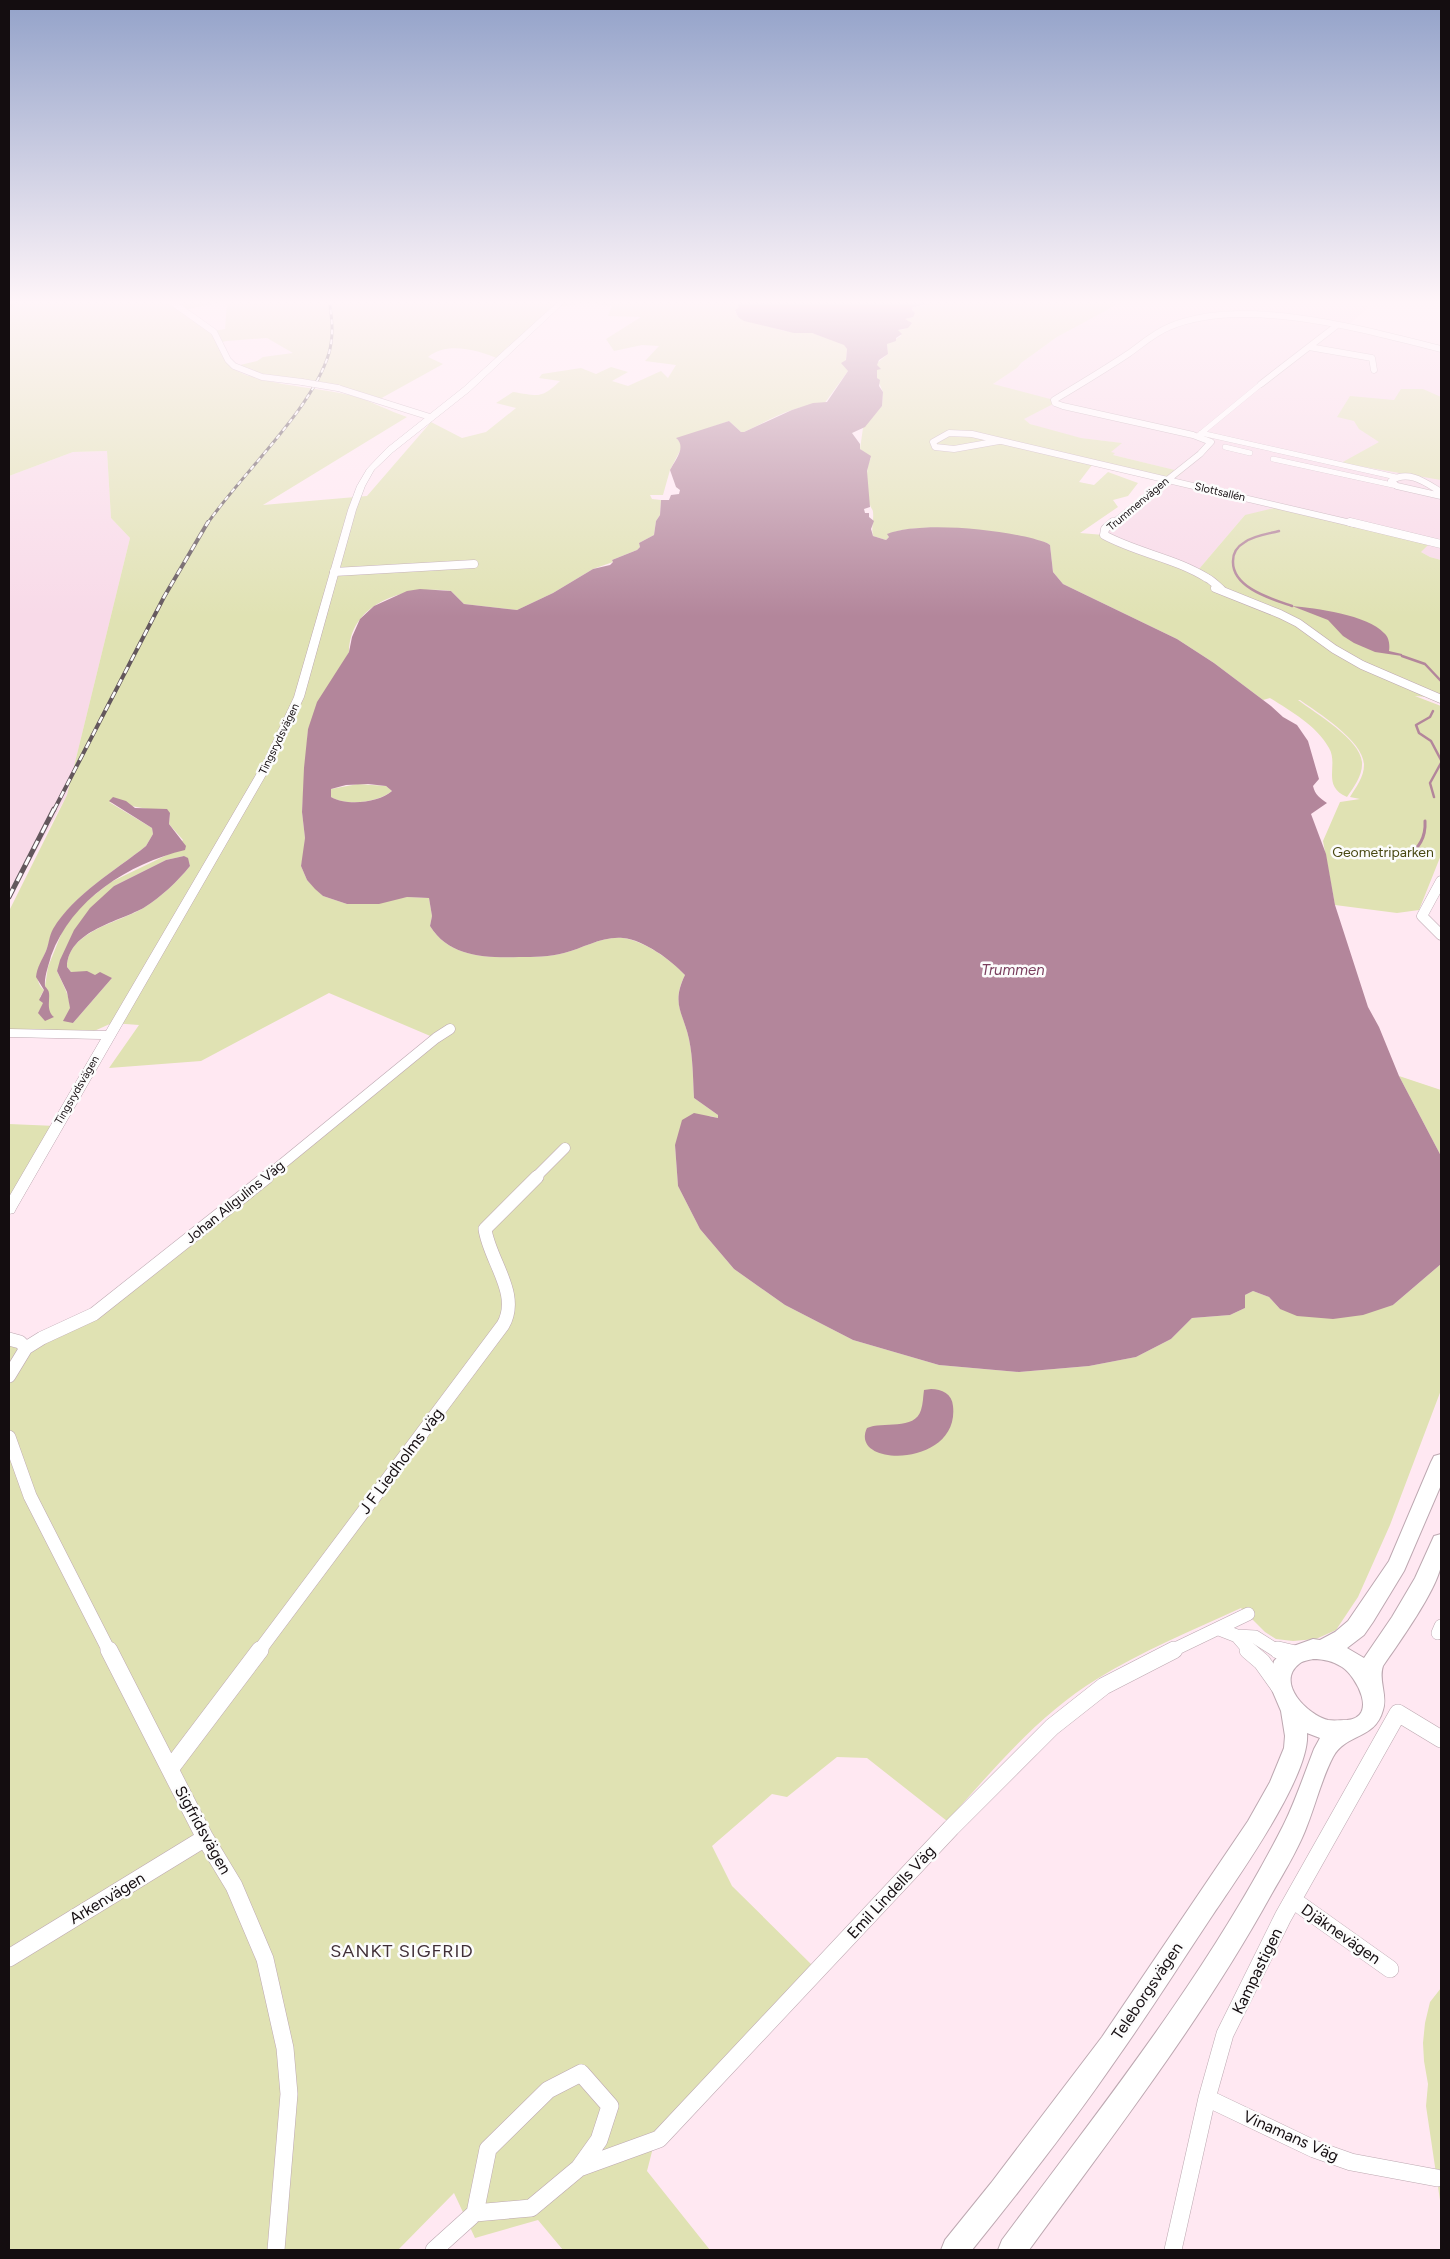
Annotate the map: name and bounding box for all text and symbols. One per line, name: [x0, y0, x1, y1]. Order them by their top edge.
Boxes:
street label: Trummenvägen: [1105, 475, 1171, 533]
street label: Slottsallén: [1193, 480, 1247, 504]
street label: Tingsrydsvägen: [256, 701, 302, 777]
park label: Geometriparken: [1332, 844, 1434, 861]
water label: Trummen: [981, 961, 1045, 979]
street label: Tingsrydsvägen: [52, 1053, 102, 1127]
street label: Johan Allgulins Väg: [182, 1157, 288, 1247]
street label: J F Liedholms väg: [355, 1404, 447, 1518]
street label: Sigfridsvägen: [171, 1782, 235, 1878]
street label: Emil Lindells Väg: [843, 1841, 939, 1943]
street label: Arkenvägen: [66, 1868, 148, 1928]
street label: Djäknevägen: [1298, 1900, 1384, 1968]
street label: Kampastigen: [1228, 1925, 1286, 2017]
street label: Teleborgsvägen: [1107, 1939, 1187, 2043]
district label: SANKT SIGFRID: [330, 1940, 474, 1962]
street label: Vinamans Väg: [1240, 2106, 1342, 2166]

